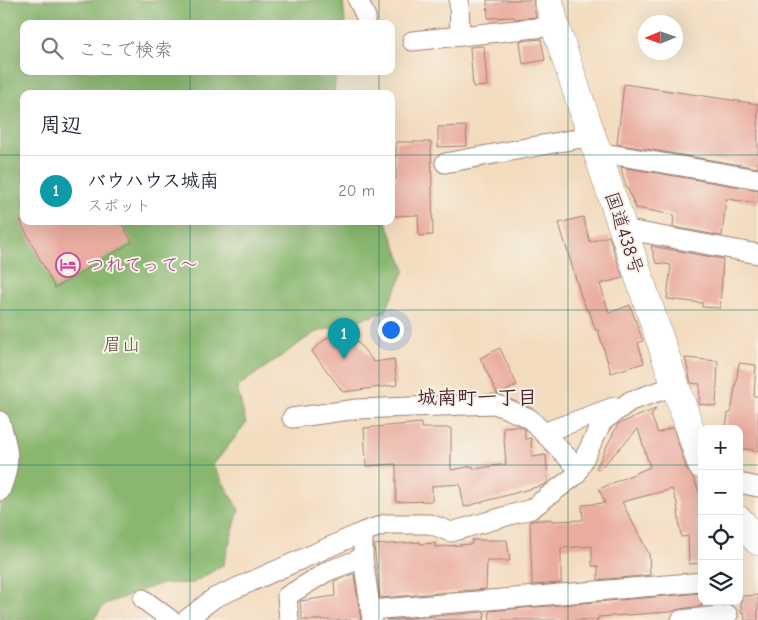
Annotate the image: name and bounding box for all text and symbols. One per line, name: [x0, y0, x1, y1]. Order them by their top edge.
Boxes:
north arrow: [638, 15, 683, 60]
search box: [20, 20, 395, 75]
icon: search: [38, 34, 66, 62]
text: ここで検索: [78, 39, 173, 61]
text: 周辺: [40, 113, 82, 137]
text: バウハウス城南: [87, 170, 219, 192]
text: 1: [53, 182, 59, 200]
text: 20 m: [338, 182, 375, 200]
street label: 国道438号: [600, 189, 648, 277]
text: スポット: [87, 197, 151, 215]
hotel icon: つれてって～: [55, 252, 81, 278]
place label: つれてって～: [86, 254, 198, 276]
your location: [378, 317, 404, 343]
pin: 1: [328, 318, 360, 359]
park label: 眉山: [103, 334, 141, 356]
district label: 城南町一丁目: [417, 386, 537, 409]
map controls: [698, 425, 743, 605]
button: +: [698, 425, 743, 470]
button: −: [698, 470, 743, 515]
button: locate: [698, 515, 743, 560]
button: layers: [698, 560, 743, 605]

